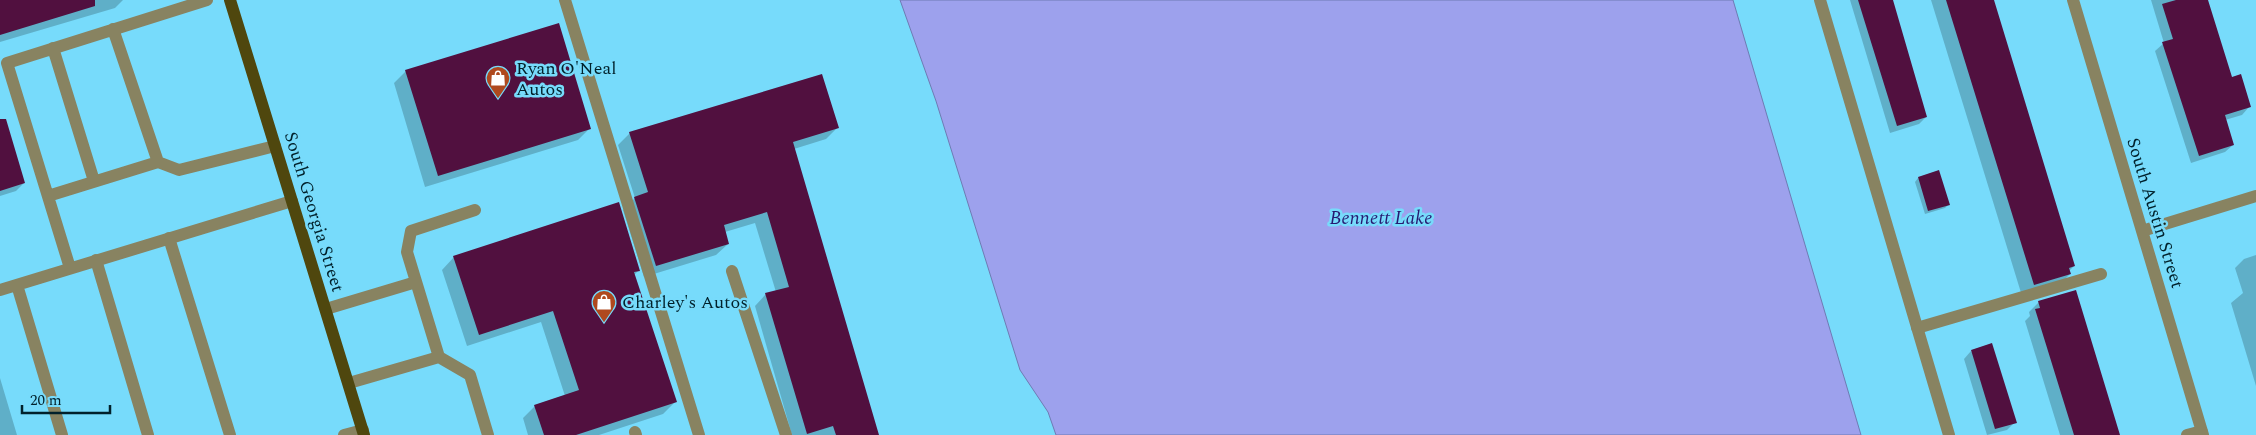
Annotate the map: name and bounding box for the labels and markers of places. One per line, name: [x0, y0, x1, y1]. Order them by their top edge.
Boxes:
place label: Ryan O'Neal Autos: [516, 55, 617, 103]
shop icon: Ryan O'Neal Autos: [485, 65, 511, 99]
shop icon: Charley's Autos: [591, 289, 617, 323]
place label: Charley's Autos: [622, 289, 748, 316]

